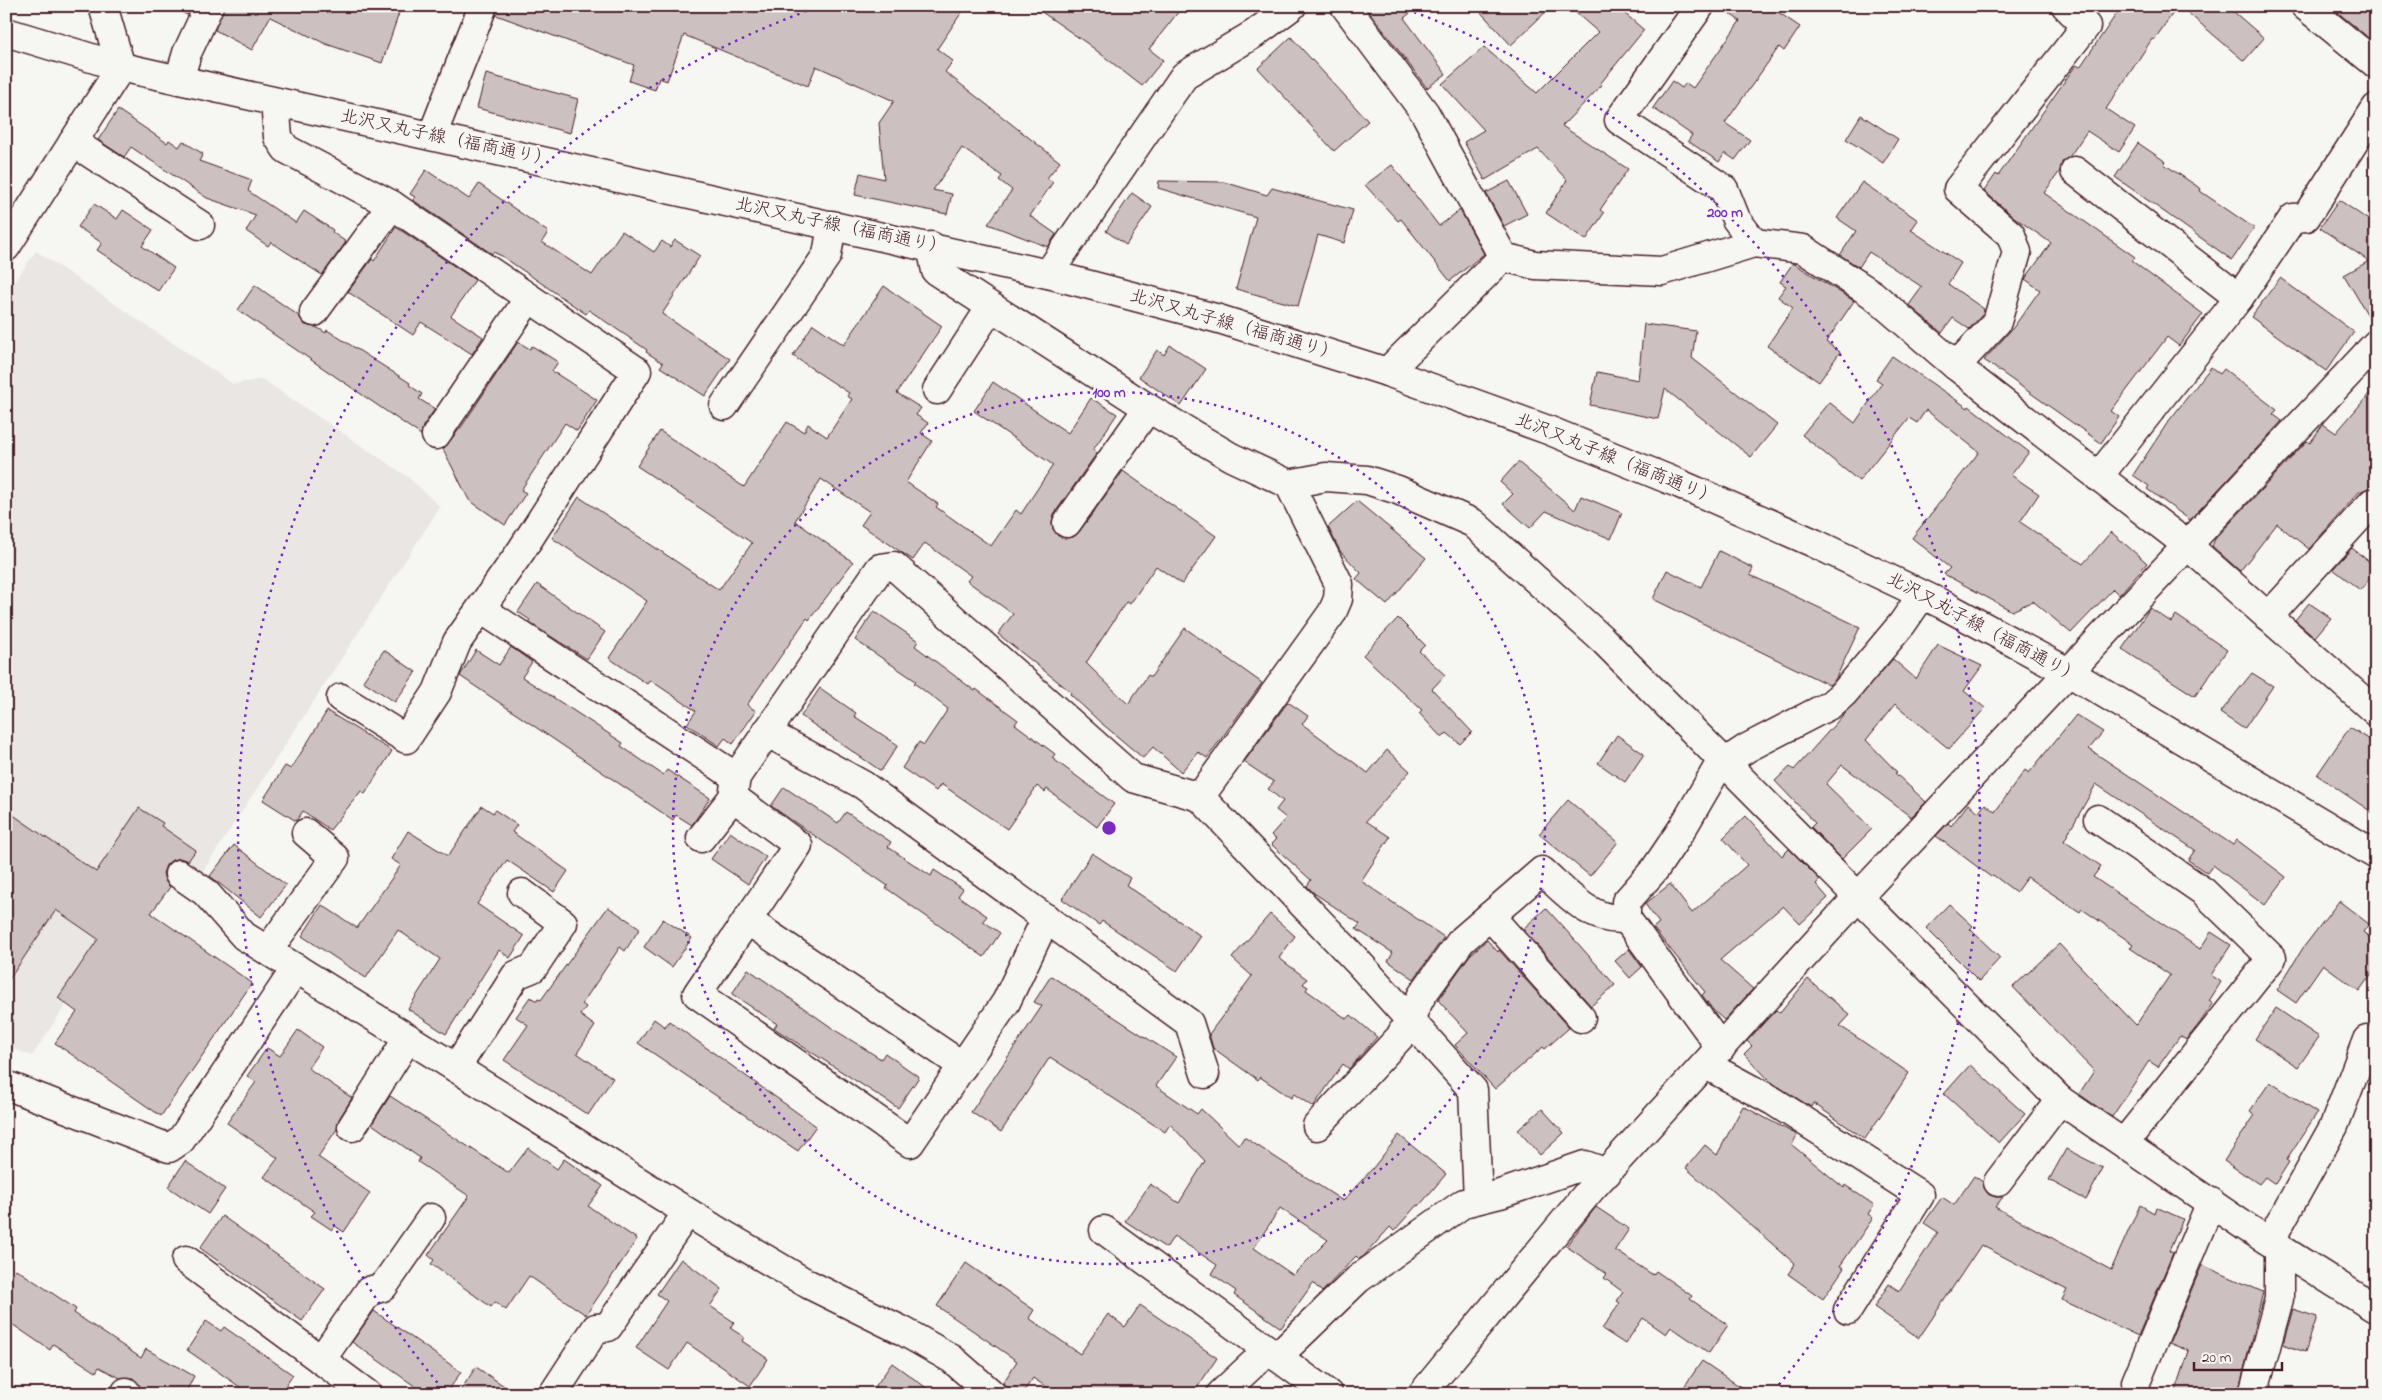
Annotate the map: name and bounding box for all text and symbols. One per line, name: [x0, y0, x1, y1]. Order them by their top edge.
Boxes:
street label: 北沢又丸子線（福商通り）: [338, 104, 554, 174]
street label: 北沢又丸子線（福商通り）: [733, 192, 949, 262]
text: 200 m: [1706, 202, 1743, 224]
street label: 北沢又丸子線（福商通り）: [1127, 284, 1341, 368]
text: 100 m: [1092, 382, 1126, 404]
street label: 北沢又丸子線（福商通り）: [1511, 407, 1721, 513]
street label: 北沢又丸子線（福商通り）: [1882, 567, 2084, 691]
centre of rings: [1100, 819, 1118, 837]
scale bar: [2194, 1340, 2282, 1372]
text: 20 m: [2202, 1347, 2232, 1369]

